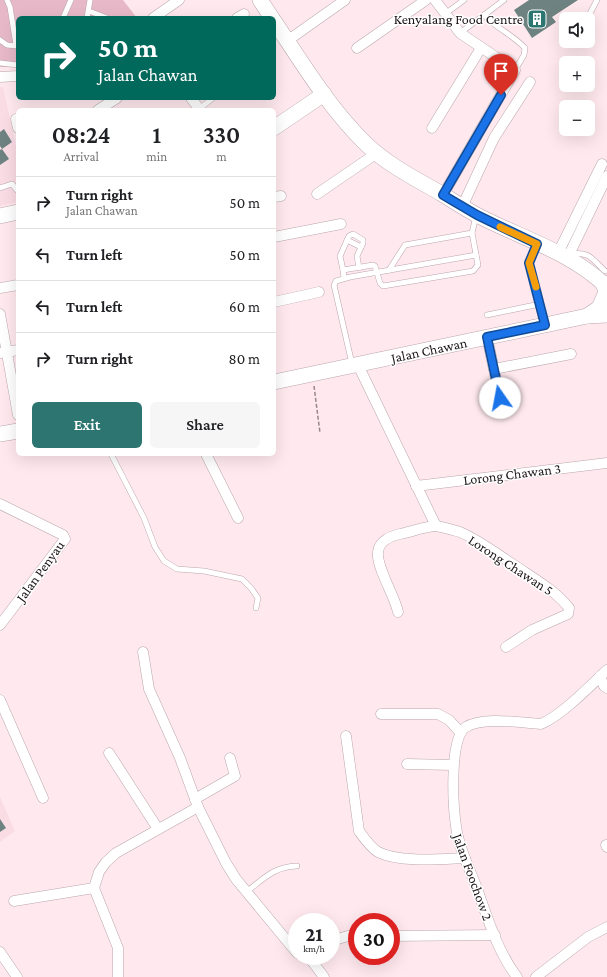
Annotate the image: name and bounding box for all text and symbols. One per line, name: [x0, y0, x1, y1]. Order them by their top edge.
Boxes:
building icon: Kenyalang Food Centre: [526, 8, 548, 30]
place label: Kenyalang Food Centre: [394, 11, 523, 27]
map controls: [559, 12, 595, 136]
button: sound: [559, 12, 595, 48]
icon: right: [32, 32, 84, 84]
text: 50 m: [98, 32, 158, 63]
pin: [484, 54, 518, 95]
button: +: [559, 56, 595, 92]
icon: arrive: [490, 60, 512, 82]
text: Jalan Chawan: [98, 65, 197, 85]
button: −: [559, 100, 595, 136]
text: 08:24: [52, 121, 110, 148]
text: 1: [152, 121, 161, 148]
text: 330: [203, 121, 240, 148]
text: Arrival: [63, 149, 99, 164]
text: min: [146, 149, 167, 164]
text: m: [216, 149, 227, 164]
text: Turn right: [66, 187, 133, 203]
icon: right: [32, 192, 54, 214]
text: 50 m: [230, 195, 260, 211]
text: Jalan Chawan: [66, 203, 138, 218]
icon: left: [32, 244, 54, 266]
text: Turn left: [66, 247, 122, 263]
text: 50 m: [230, 247, 260, 263]
icon: left: [32, 296, 54, 318]
text: Turn left: [66, 299, 122, 315]
text: 60 m: [229, 299, 260, 315]
street label: Jalan Chawan: [388, 334, 469, 366]
icon: right: [32, 348, 54, 370]
text: Turn right: [66, 351, 133, 367]
text: 80 m: [229, 351, 260, 367]
position arrow: [479, 377, 521, 419]
button: Exit: [32, 402, 142, 448]
button: Share: [150, 402, 260, 448]
street label: Lorong Chawan 3: [462, 460, 562, 488]
street label: Lorong Chawan 5: [466, 532, 556, 598]
street label: Jalan Penyau: [11, 537, 68, 606]
street label: Jalan Foochow 2: [449, 830, 496, 923]
speed limit sign: 30: [348, 913, 400, 965]
text: 21: [305, 923, 323, 945]
text: km/h: [303, 943, 325, 954]

